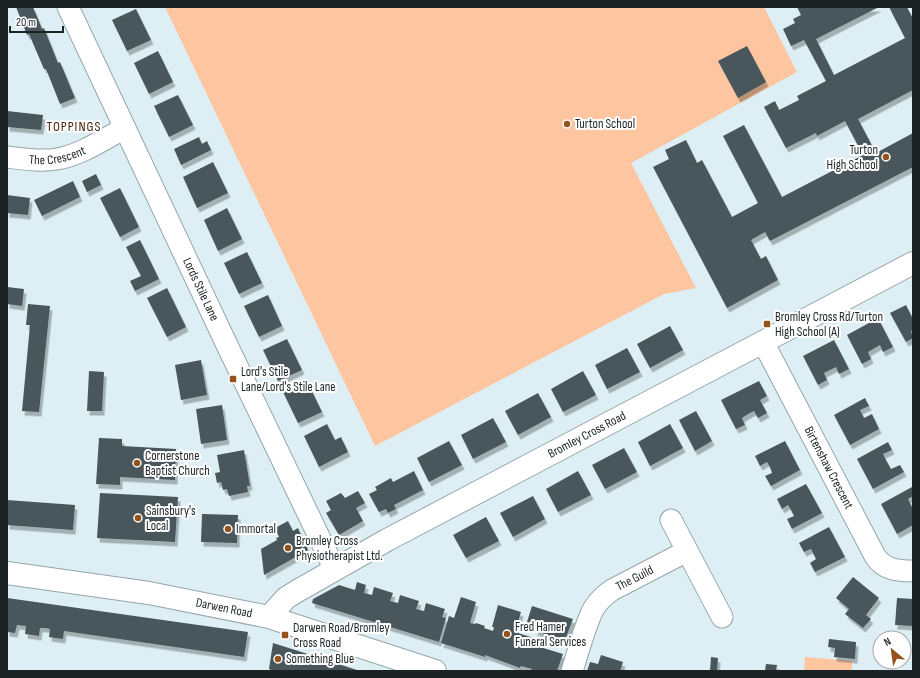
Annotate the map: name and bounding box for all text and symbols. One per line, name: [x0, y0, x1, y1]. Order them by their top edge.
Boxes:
scale bar: [10, 8, 63, 34]
text: 20 m: [16, 15, 36, 30]
place label: Turton School: [575, 116, 635, 132]
district label: TOPPINGS: [46, 118, 102, 135]
marker: Turton School: [562, 119, 572, 129]
street label: The Crescent: [28, 142, 88, 168]
place label: Turton High School: [827, 142, 878, 173]
marker: Turton High School: [881, 152, 891, 162]
street label: Lords Stile Lane: [179, 255, 223, 324]
place label: Bromley Cross Rd/Turton High School (A): [775, 309, 883, 340]
marker: Bromley Cross Rd/Turton High School (A): [762, 319, 772, 329]
place label: Lord's Stile Lane/Lord's Stile Lane: [241, 364, 335, 395]
marker: Lord's Stile Lane/Lord's Stile Lane: [228, 374, 238, 384]
street label: Bromley Cross Road: [545, 408, 629, 462]
street label: Birtenshaw Crescent: [801, 424, 857, 512]
place label: Cornerstone Baptist Church: [145, 448, 210, 479]
marker: Cornerstone Baptist Church: [132, 458, 142, 468]
place label: Sainsbury's Local: [146, 503, 196, 534]
marker: Sainsbury's Local: [133, 513, 143, 523]
place label: Immortal: [236, 521, 276, 537]
marker: Immortal: [223, 524, 233, 534]
place label: Bromley Cross Physiotherapist Ltd.: [296, 533, 383, 564]
marker: Bromley Cross Physiotherapist Ltd.: [283, 543, 293, 553]
street label: The Guild: [613, 562, 656, 595]
street label: Darwen Road: [195, 595, 254, 621]
place label: Fred Hamer Funeral Services: [515, 619, 587, 650]
place label: Darwen Road/Bromley Cross Road: [293, 620, 389, 651]
marker: Fred Hamer Funeral Services: [502, 629, 512, 639]
marker: Darwen Road/Bromley Cross Road: [280, 630, 290, 640]
north arrow: [872, 630, 912, 670]
text: N: [882, 635, 893, 649]
place label: Something Blue: [286, 651, 354, 667]
marker: Something Blue: [273, 654, 283, 664]

